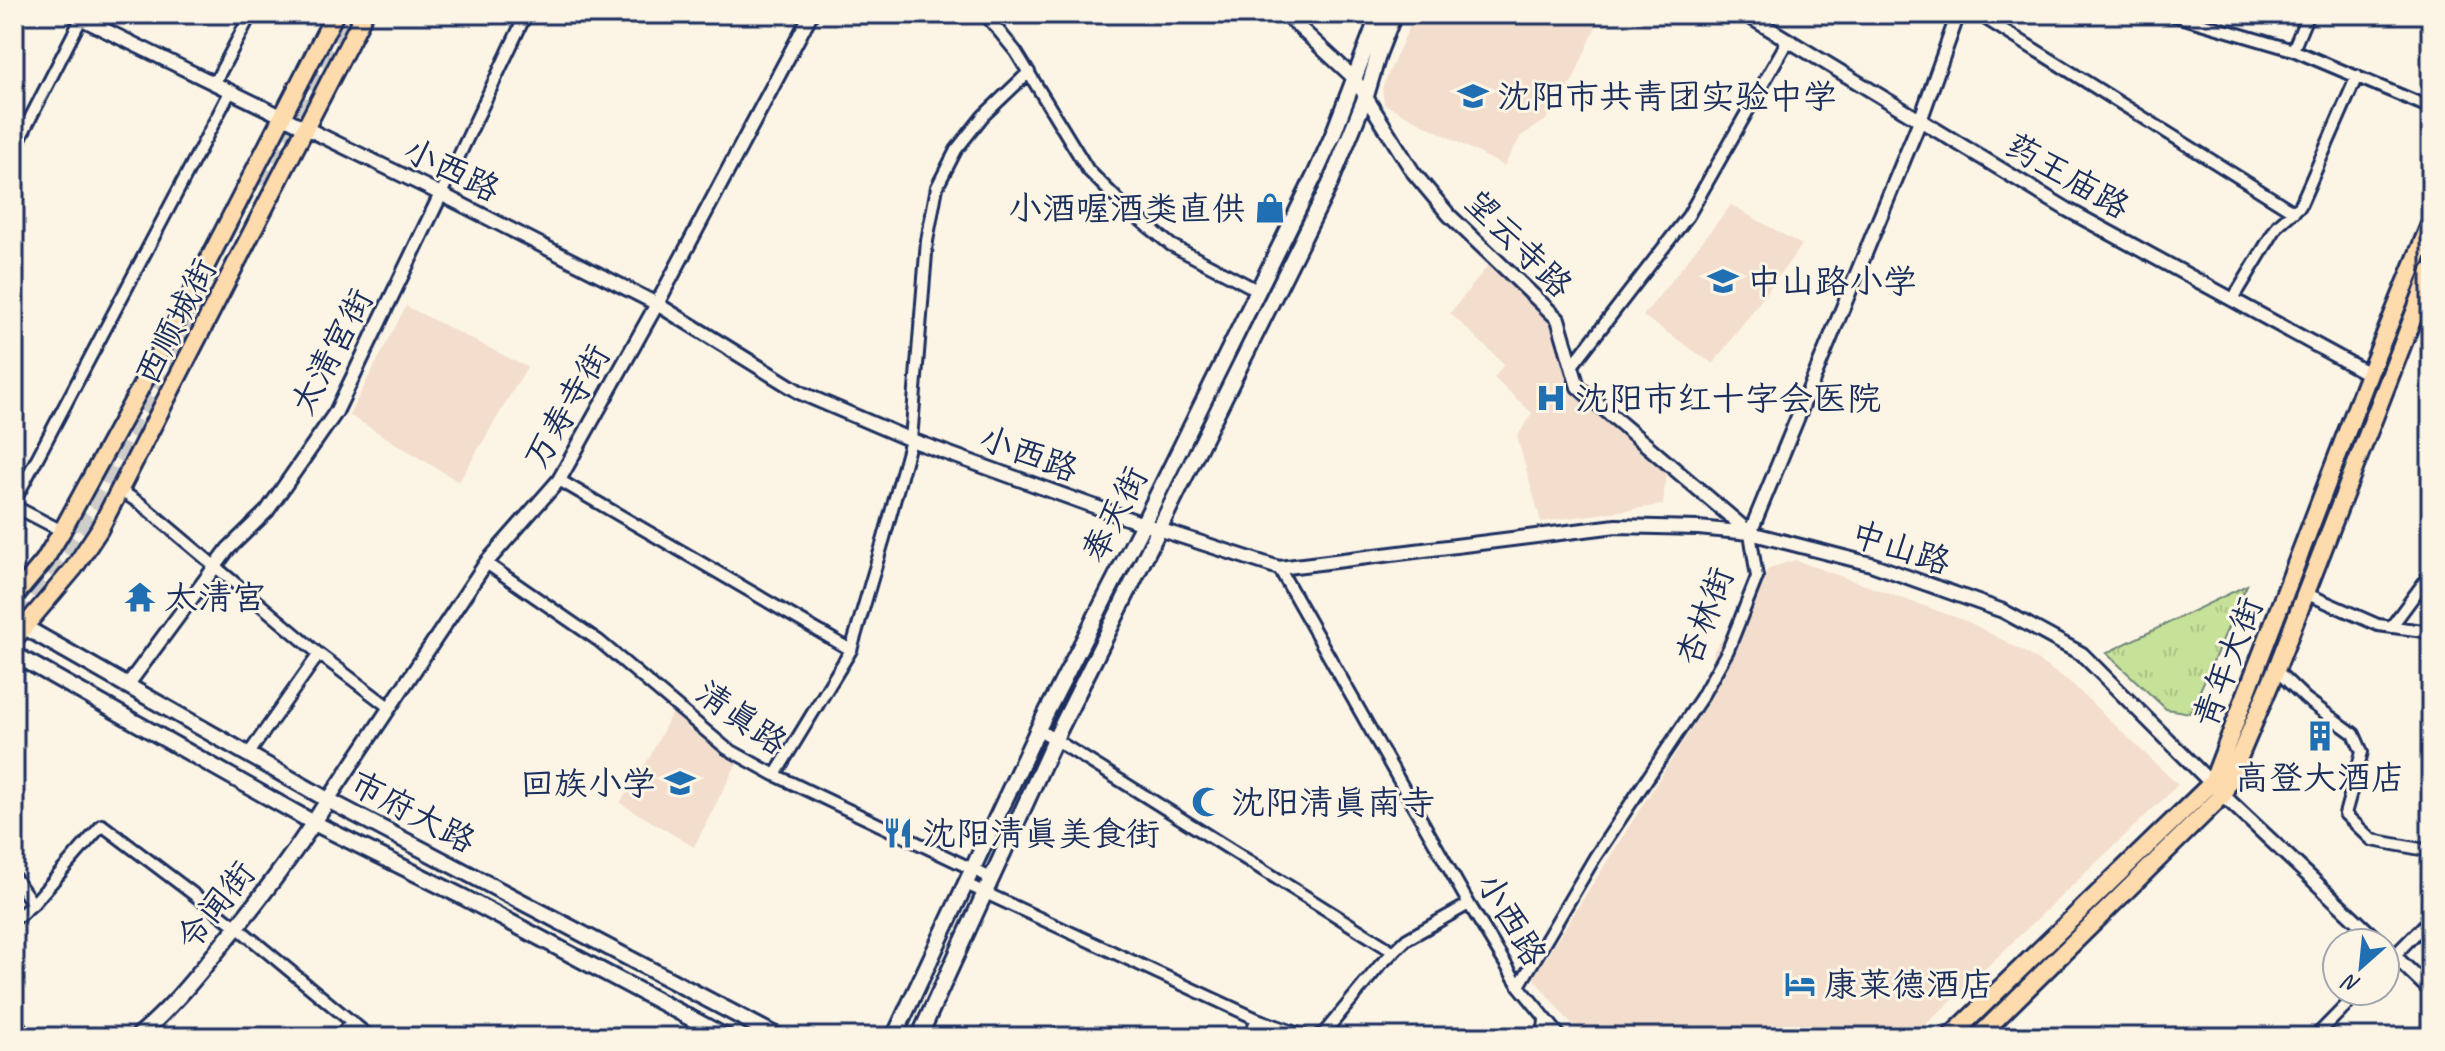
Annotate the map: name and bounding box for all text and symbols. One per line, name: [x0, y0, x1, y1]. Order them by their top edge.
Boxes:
place label: 沈阳市共青团实验中学: [1497, 75, 1837, 118]
school or university icon: 沈阳市共青团实验中学: [1456, 79, 1490, 113]
street label: 药王庙路: [1998, 123, 2137, 228]
street label: 小西路: [397, 128, 507, 211]
street label: 望云寺路: [1455, 180, 1582, 307]
place label: 小酒喔酒类直供: [1008, 187, 1246, 230]
shop icon: 小酒喔酒类直供: [1253, 191, 1287, 225]
street label: 西顺城街: [125, 251, 225, 392]
place label: 中山路小学: [1747, 260, 1917, 303]
school or university icon: 中山路小学: [1706, 264, 1740, 298]
street label: 太清宫街: [281, 281, 382, 421]
street label: 万寿寺街: [514, 337, 619, 476]
place label: 沈阳市红十字会医院: [1575, 377, 1881, 420]
hospital icon: 沈阳市红十字会医院: [1534, 381, 1568, 415]
street label: 小西路: [974, 416, 1084, 491]
street label: 奉天街: [1072, 459, 1157, 569]
street label: 中山路: [1846, 511, 1956, 584]
street label: 杏林街: [1666, 561, 1743, 671]
place label: 太清宫: [164, 576, 266, 619]
temple icon: 太清宫: [123, 580, 157, 614]
street label: 青年大街: [2183, 591, 2272, 733]
street label: 清真路: [688, 671, 796, 764]
building icon: 高登大酒店: [2303, 719, 2337, 753]
place label: 高登大酒店: [2235, 756, 2405, 799]
street label: 市府大路: [343, 761, 483, 862]
place label: 回族小学: [520, 762, 656, 805]
school or university icon: 回族小学: [663, 766, 697, 800]
place label: 沈阳清真南寺: [1231, 781, 1435, 824]
mosque icon: 沈阳清真南寺: [1190, 785, 1224, 819]
place label: 沈阳清真美食街: [922, 812, 1160, 855]
restaurant icon: 沈阳清真美食街: [881, 816, 915, 850]
street label: 令闻街: [167, 852, 264, 958]
street label: 小西路: [1467, 864, 1556, 974]
north arrow: [2321, 927, 2401, 1007]
place label: 康莱德酒店: [1824, 963, 1994, 1006]
hotel icon: 康莱德酒店: [1783, 967, 1817, 1001]
text: N: [2337, 967, 2365, 999]

